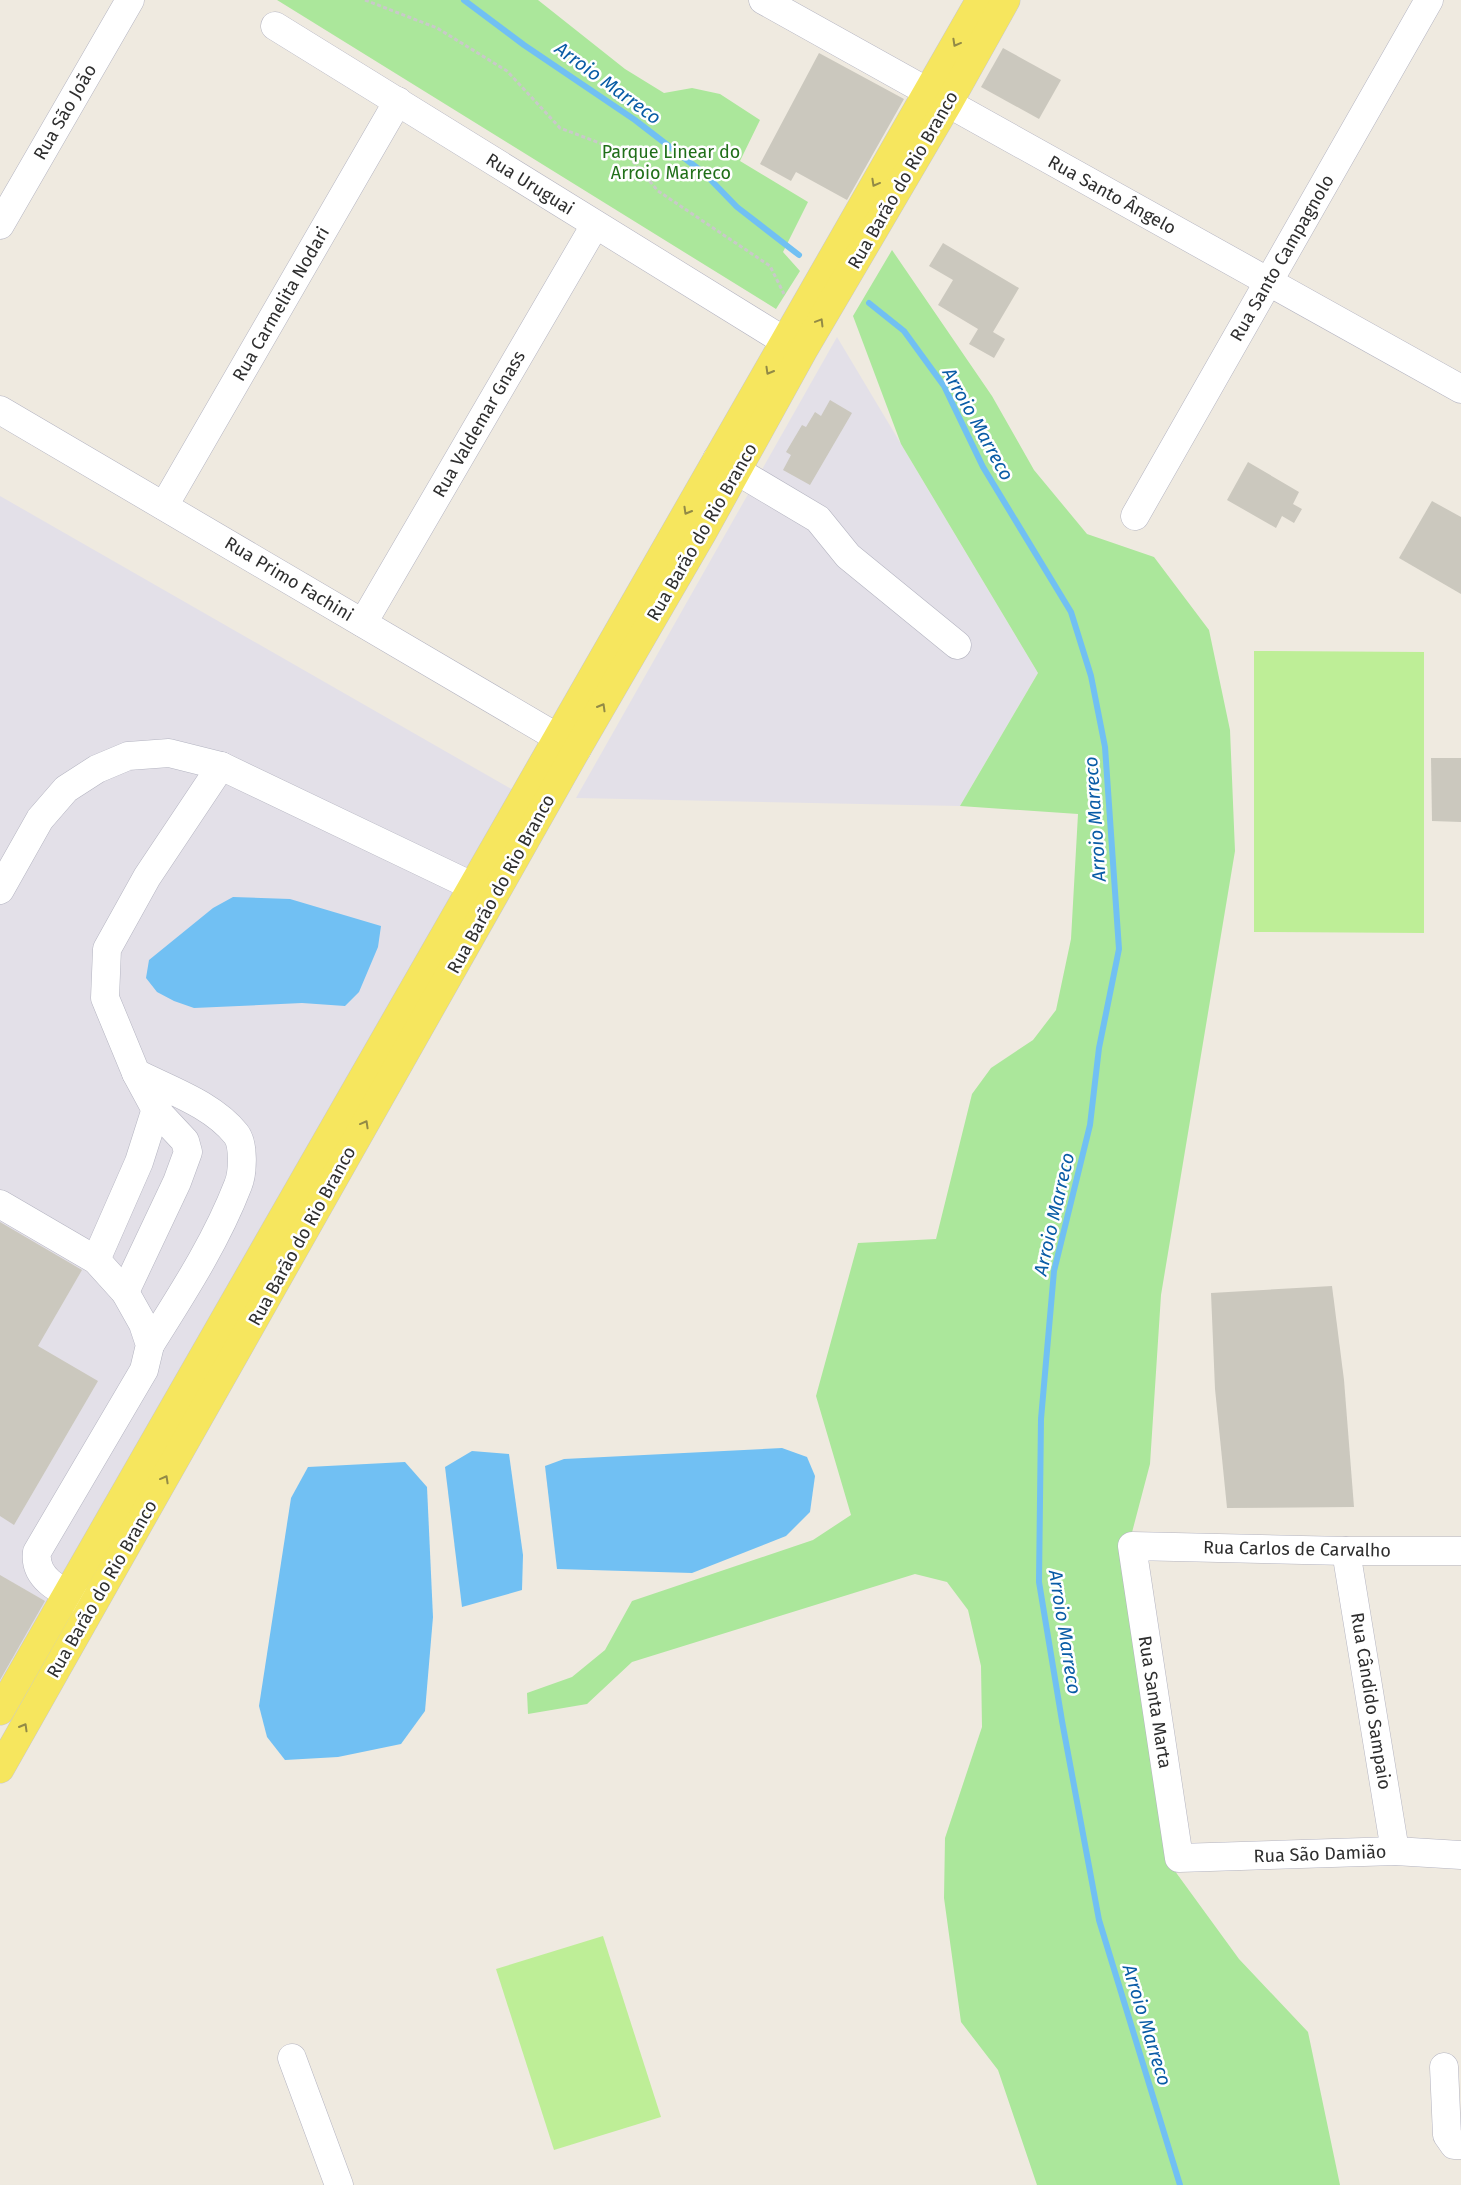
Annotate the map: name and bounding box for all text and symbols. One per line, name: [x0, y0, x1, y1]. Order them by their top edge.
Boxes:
water label: Arroio Marreco: [550, 36, 666, 129]
one-way arrow: [952, 37, 962, 46]
street label: Rua São João: [29, 60, 101, 164]
street label: Rua Barão do Rio Branco: [843, 87, 963, 273]
park label: Parque Linear do Arroio Marreco: [602, 141, 740, 184]
street label: Rua Uruguai: [482, 148, 578, 220]
street label: Rua Santo Ângelo: [1044, 151, 1180, 239]
street label: Rua Santo Campagnolo: [1225, 171, 1339, 345]
one-way arrow: [871, 178, 881, 187]
street label: Rua Carmelita Nodari: [228, 223, 334, 385]
one-way arrow: [814, 319, 824, 328]
street label: Rua Valdemar Gnass: [428, 347, 530, 501]
water label: Arroio Marreco: [937, 363, 1018, 484]
one-way arrow: [765, 365, 775, 374]
street label: Rua Barão do Rio Branco: [642, 439, 762, 625]
one-way arrow: [684, 506, 694, 515]
street label: Rua Primo Fachini: [221, 532, 357, 626]
one-way arrow: [595, 703, 605, 712]
water label: Arroio Marreco: [1079, 756, 1111, 883]
street label: Rua Barão do Rio Branco: [442, 790, 560, 978]
one-way arrow: [359, 1121, 369, 1130]
street label: Rua Barão do Rio Branco: [243, 1142, 361, 1330]
water label: Arroio Marreco: [1028, 1150, 1079, 1279]
one-way arrow: [158, 1475, 168, 1484]
street label: Rua Barão do Rio Branco: [42, 1496, 162, 1682]
street label: Rua Carlos de Carvalho: [1203, 1536, 1391, 1562]
water label: Arroio Marreco: [1044, 1567, 1086, 1696]
street label: Rua Cândido Sampaio: [1346, 1611, 1396, 1791]
street label: Rua Santa Marta: [1134, 1634, 1176, 1770]
one-way arrow: [18, 1723, 28, 1732]
street label: Rua São Damião: [1253, 1841, 1387, 1867]
water label: Arroio Marreco: [1117, 1961, 1176, 2088]

